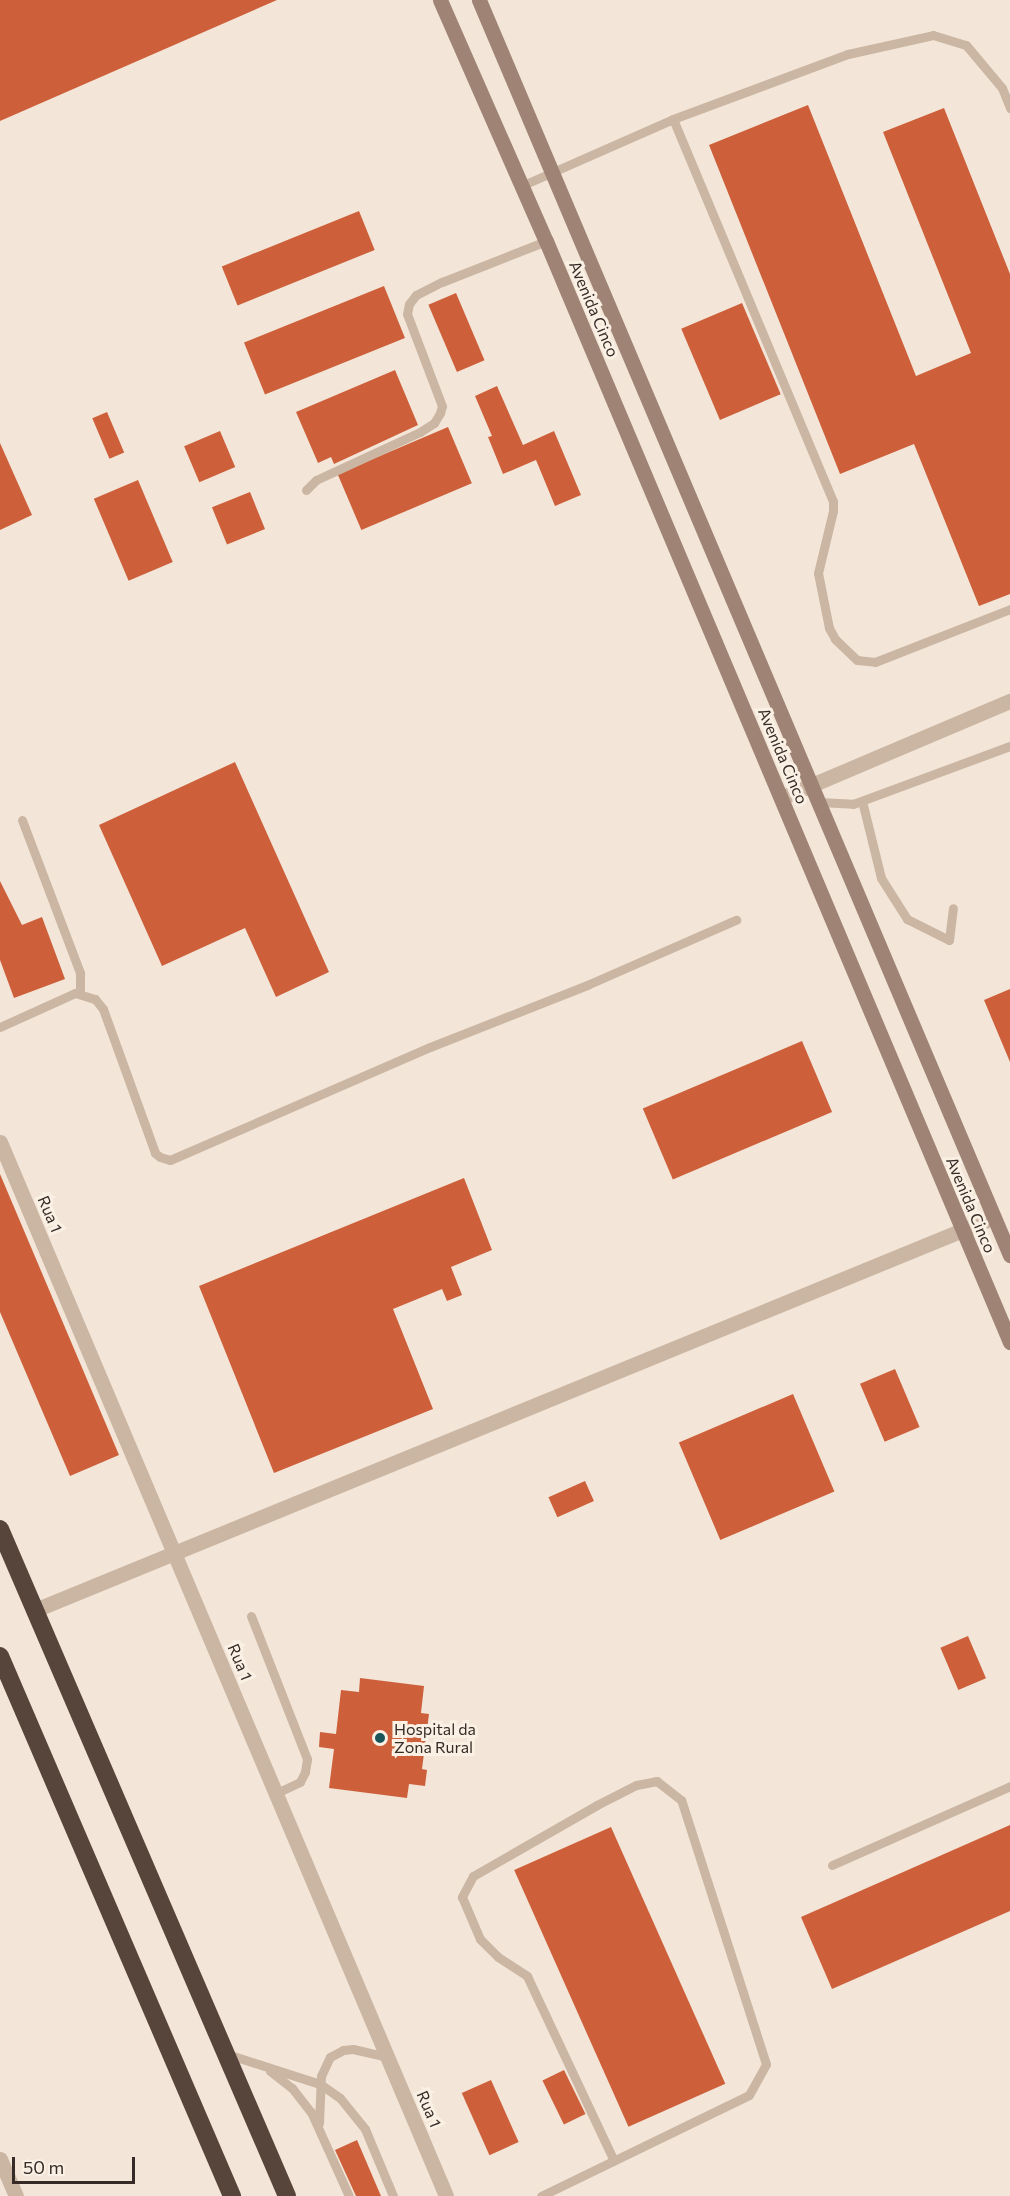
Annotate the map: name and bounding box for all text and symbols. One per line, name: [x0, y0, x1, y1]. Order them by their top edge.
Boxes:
street label: Avenida Cinco: [565, 258, 623, 360]
street label: Avenida Cinco: [754, 705, 812, 807]
street label: Avenida Cinco: [942, 1154, 1000, 1256]
street label: Rua 1: [34, 1193, 66, 1235]
street label: Rua 1: [224, 1641, 256, 1683]
place label: Hospital da Zona Rural: [394, 1719, 476, 1757]
marker: Hospital da Zona Rural: [371, 1729, 389, 1747]
street label: Rua 1: [413, 2088, 445, 2130]
scale bar: [15, 2145, 138, 2183]
text: 50 m: [23, 2156, 64, 2178]

